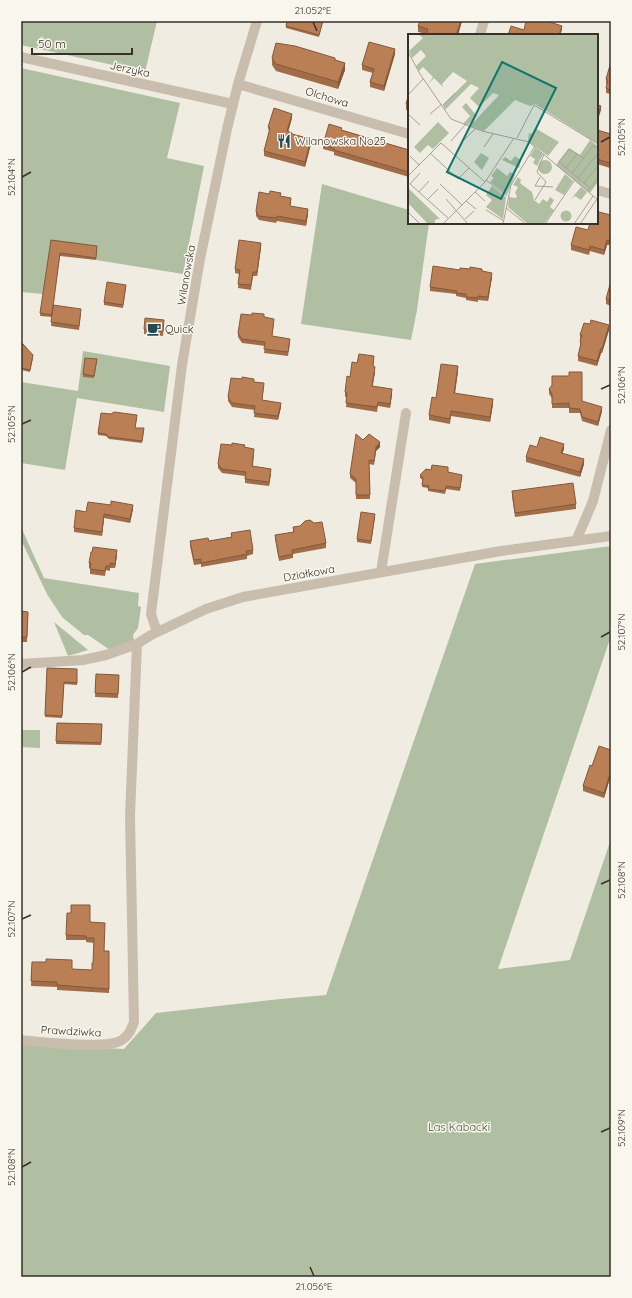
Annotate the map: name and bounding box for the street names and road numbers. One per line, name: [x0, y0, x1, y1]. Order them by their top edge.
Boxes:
street label: Jerzyka: [109, 58, 151, 80]
street label: Olchowa: [304, 84, 350, 110]
street label: Wilanowska: [174, 244, 198, 306]
street label: Działkowa: [282, 562, 336, 584]
street label: Prawdziwka: [40, 1022, 102, 1040]

